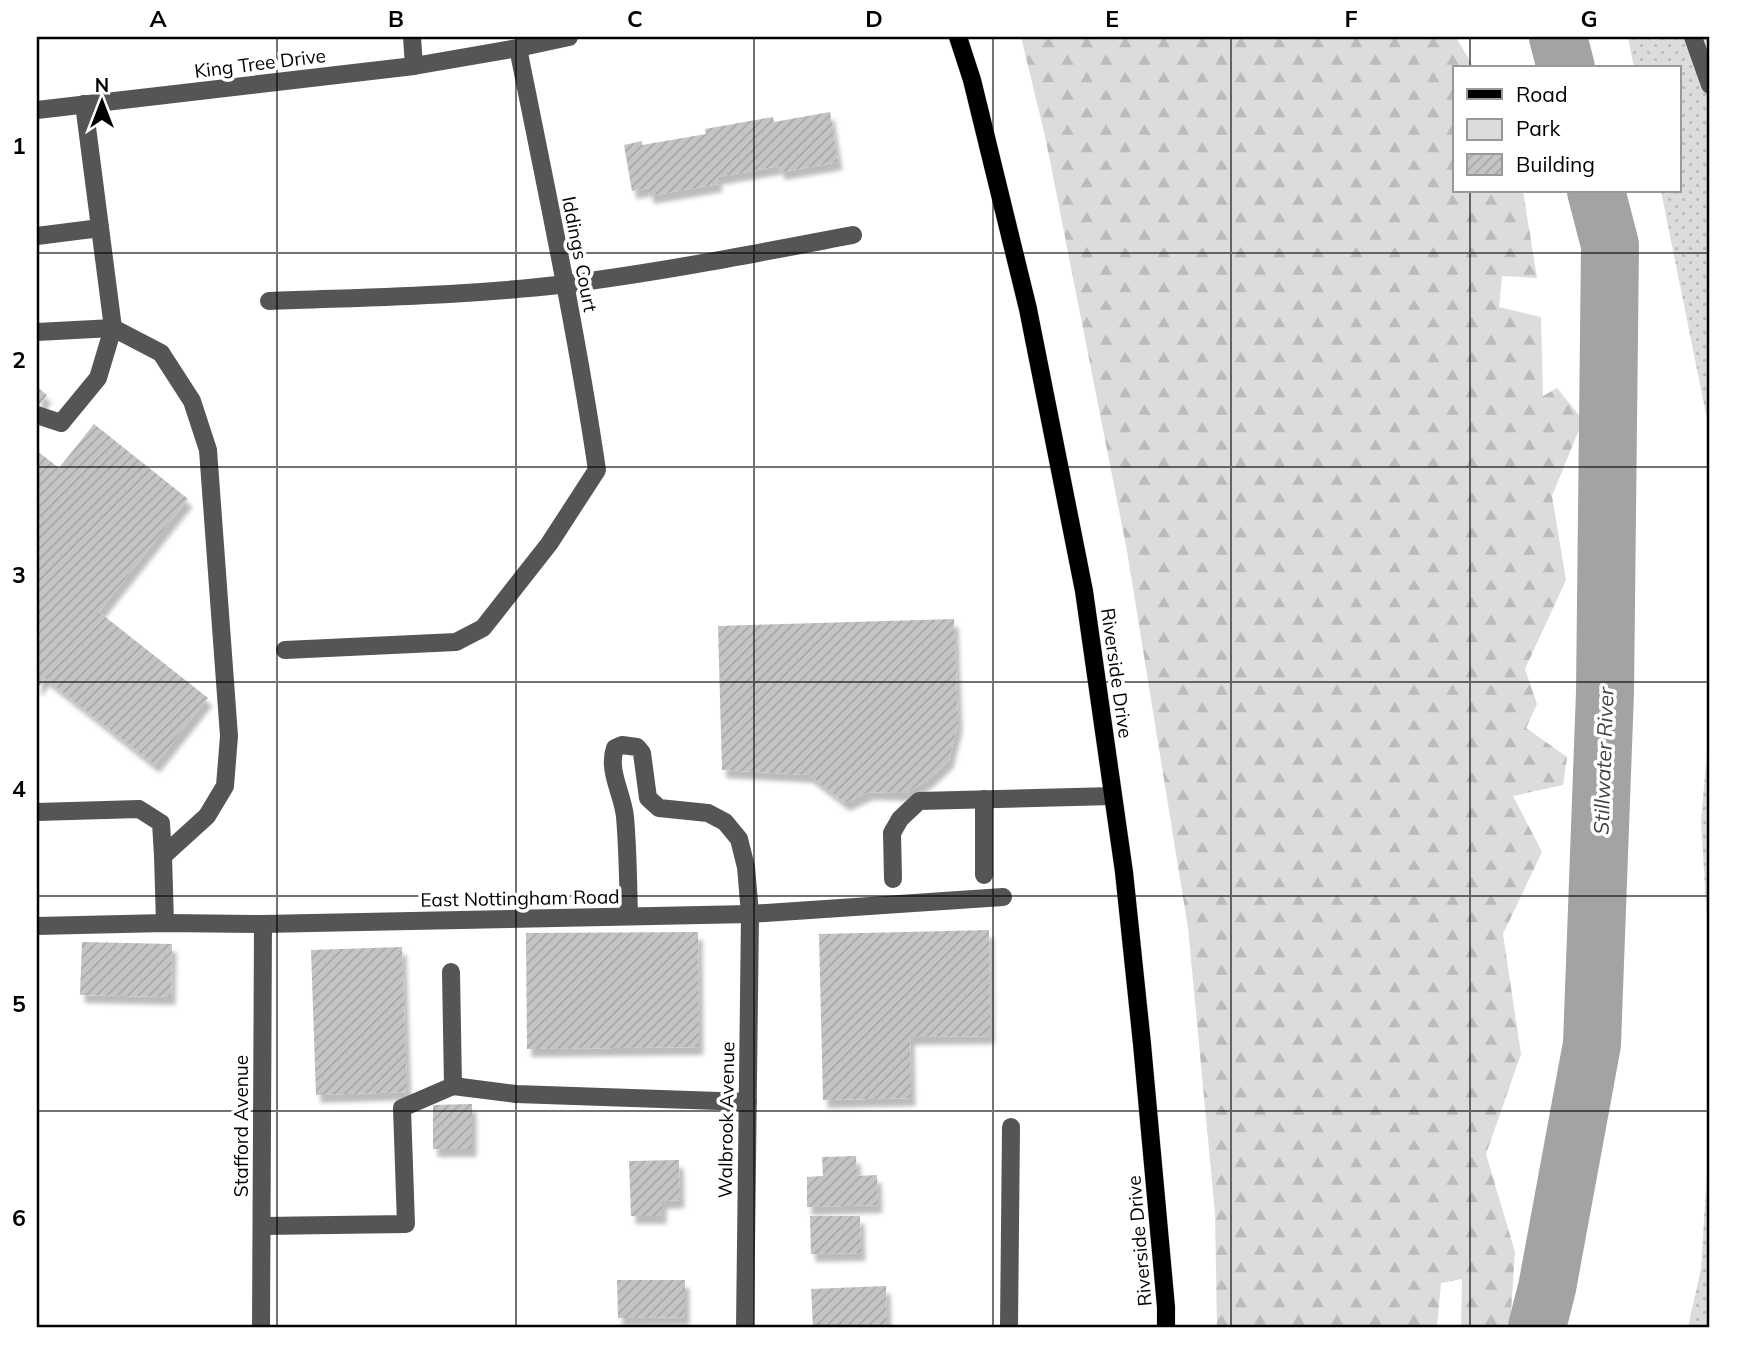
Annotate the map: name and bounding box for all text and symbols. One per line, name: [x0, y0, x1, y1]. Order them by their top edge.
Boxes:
text: A: [149, 4, 167, 33]
text: B: [388, 4, 404, 33]
text: C: [627, 4, 643, 33]
text: D: [865, 4, 883, 33]
text: E: [1105, 4, 1119, 33]
text: F: [1344, 4, 1358, 33]
text: G: [1580, 4, 1598, 33]
street label: King Tree Drive: [193, 43, 327, 83]
north arrow: [66, 66, 136, 136]
legend: [1453, 66, 1680, 192]
text: N: [95, 73, 109, 97]
text: Road: [1516, 81, 1567, 107]
text: Park: [1516, 115, 1560, 141]
text: 1: [12, 131, 26, 160]
text: Building: [1516, 151, 1595, 177]
street label: Iddings Court: [557, 194, 603, 314]
text: 2: [12, 345, 26, 374]
text: 3: [12, 560, 26, 589]
street label: Riverside Drive: [1096, 606, 1138, 740]
water label: Stillwater River: [1587, 686, 1619, 835]
text: 4: [12, 774, 26, 803]
street label: East Nottingham Road: [420, 884, 620, 912]
text: 5: [12, 989, 26, 1018]
street label: Walbrook Avenue: [713, 1041, 739, 1199]
street label: Stafford Avenue: [229, 1055, 253, 1197]
street label: Riverside Drive: [1121, 1175, 1157, 1307]
text: 6: [12, 1203, 26, 1232]

